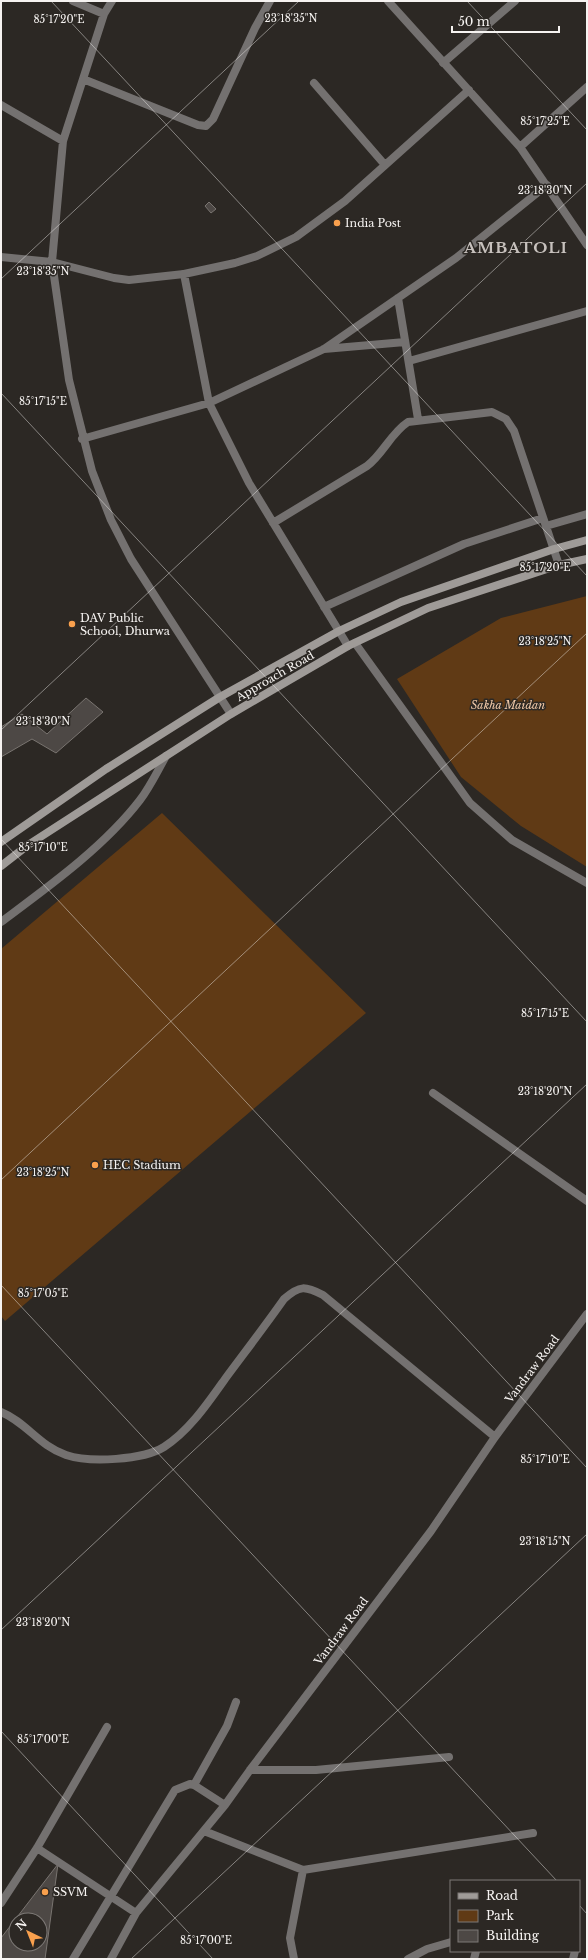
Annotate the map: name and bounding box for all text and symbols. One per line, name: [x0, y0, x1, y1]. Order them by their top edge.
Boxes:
scale bar: [452, 8, 559, 34]
text: 23°18'35"N: [265, 12, 317, 25]
text: 85°17'20"E: [33, 13, 85, 26]
text: 50 m: [458, 14, 490, 29]
text: 85°17'25"E: [520, 115, 570, 128]
text: 23°18'30"N: [518, 184, 572, 197]
place label: India Post: [345, 216, 402, 230]
marker: India Post: [332, 218, 342, 228]
district label: AMBATOLI: [463, 238, 568, 257]
text: 23°18'35"N: [17, 265, 69, 278]
text: 85°17'15"E: [19, 395, 67, 408]
text: 85°17'20"E: [519, 561, 571, 574]
place label: DAV Public School, Dhurwa: [80, 611, 171, 638]
marker: DAV Public School, Dhurwa: [67, 619, 77, 629]
text: 23°18'25"N: [519, 635, 571, 648]
street label: Approach Road: [233, 648, 317, 704]
park label: Sakha Maidan: [471, 698, 545, 712]
text: 23°18'30"N: [16, 715, 70, 728]
text: 85°17'10"E: [18, 841, 68, 854]
text: 85°17'15"E: [521, 1007, 569, 1020]
text: 23°18'20"N: [518, 1085, 572, 1098]
place label: HEC Stadium: [103, 1158, 181, 1172]
marker: HEC Stadium: [90, 1160, 100, 1170]
text: 23°18'25"N: [17, 1166, 69, 1179]
text: 85°17'05"E: [18, 1287, 68, 1300]
street label: Vandraw Road: [501, 1332, 562, 1406]
text: 85°17'10"E: [520, 1453, 570, 1466]
text: 23°18'15"N: [519, 1535, 571, 1548]
street label: Vandraw Road: [310, 1594, 371, 1668]
text: 23°18'20"N: [16, 1616, 70, 1629]
text: 85°17'00"E: [17, 1733, 69, 1746]
legend: [450, 1880, 580, 1952]
place label: SSVM: [53, 1885, 88, 1899]
marker: SSVM: [40, 1887, 50, 1897]
text: Road: [486, 1888, 518, 1903]
text: Park: [486, 1908, 514, 1923]
north arrow: [8, 1912, 48, 1952]
text: N: [13, 1916, 30, 1933]
text: Building: [486, 1928, 540, 1943]
text: 85°17'00"E: [180, 1934, 232, 1947]

